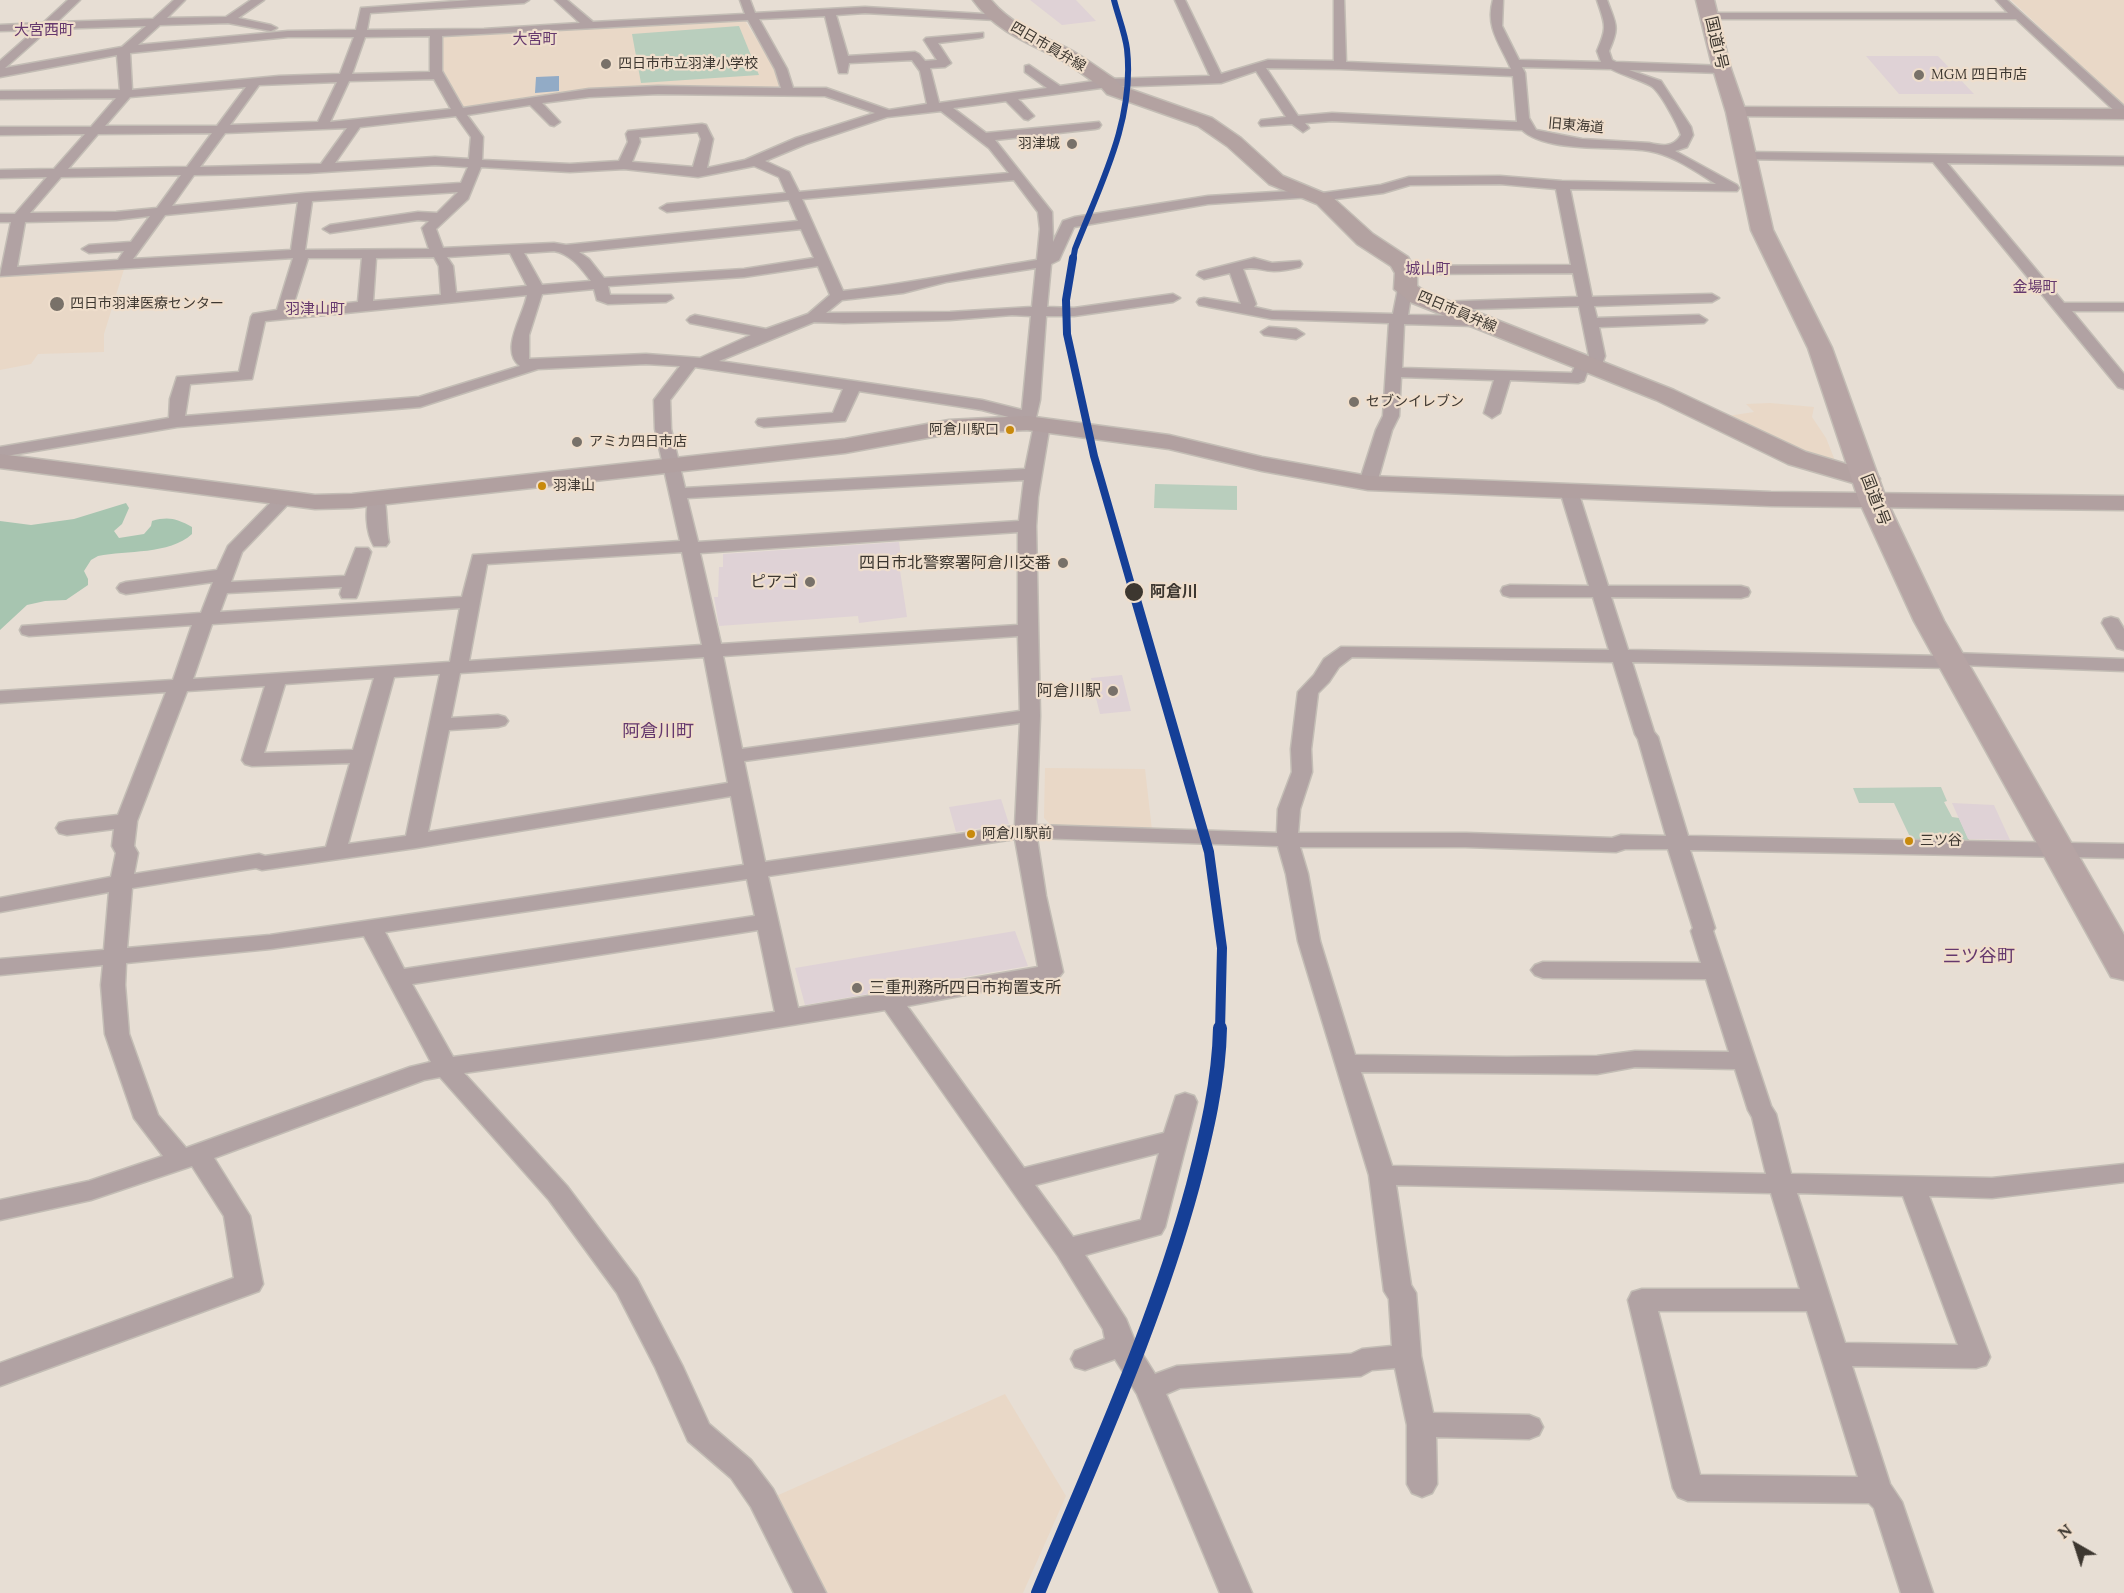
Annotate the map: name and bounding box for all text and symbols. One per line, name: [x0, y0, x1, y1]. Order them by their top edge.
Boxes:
street label: 国道1号: [1701, 15, 1731, 71]
street label: 四日市員弁線: [1007, 19, 1089, 75]
district label: 大宮西町: [14, 22, 74, 40]
district label: 大宮町: [513, 31, 557, 49]
place label: 四日市市立羽津小学校: [618, 56, 758, 72]
marker: 四日市市立羽津小学校: [599, 57, 613, 71]
place label: MGM 四日市店: [1931, 67, 2027, 83]
marker: MGM 四日市店: [1912, 68, 1926, 82]
street label: 旧東海道: [1547, 115, 1605, 137]
place label: 羽津城: [1018, 136, 1060, 152]
marker: 羽津城: [1065, 137, 1079, 151]
district label: 城山町: [1406, 261, 1450, 279]
district label: 金場町: [2013, 279, 2057, 297]
street label: 四日市員弁線: [1415, 288, 1499, 336]
marker: 四日市羽津医療センター: [48, 295, 66, 313]
place label: 四日市羽津医療センター: [70, 296, 224, 312]
district label: 羽津山町: [285, 301, 345, 319]
place label: セブンイレブン: [1366, 394, 1464, 410]
marker: セブンイレブン: [1347, 395, 1361, 409]
place label: 阿倉川駅口: [929, 422, 999, 438]
marker: 阿倉川駅口: [1004, 424, 1016, 436]
place label: アミカ四日市店: [589, 434, 687, 450]
marker: アミカ四日市店: [570, 435, 584, 449]
street label: 国道1号: [1856, 471, 1894, 529]
place label: 羽津山: [553, 478, 595, 494]
marker: 羽津山: [536, 480, 548, 492]
place label: 四日市北警察署阿倉川交番: [859, 553, 1051, 573]
marker: 四日市北警察署阿倉川交番: [1056, 556, 1070, 570]
place label: ピアゴ: [750, 572, 798, 592]
marker: ピアゴ: [803, 575, 817, 589]
marker: 阿倉川: [1123, 581, 1145, 603]
place label: 阿倉川: [1150, 582, 1198, 602]
place label: 阿倉川駅: [1037, 681, 1101, 701]
marker: 阿倉川駅: [1106, 684, 1120, 698]
district label: 阿倉川町: [622, 721, 694, 743]
place label: 阿倉川駅前: [982, 826, 1052, 842]
marker: 阿倉川駅前: [965, 828, 977, 840]
place label: 三ツ谷: [1920, 833, 1962, 849]
marker: 三ツ谷: [1903, 835, 1915, 847]
district label: 三ツ谷町: [1943, 946, 2015, 968]
place label: 三重刑務所四日市拘置支所: [869, 978, 1061, 998]
marker: 三重刑務所四日市拘置支所: [850, 981, 864, 995]
north arrow: [2046, 1515, 2106, 1575]
text: N: [2054, 1519, 2076, 1543]

